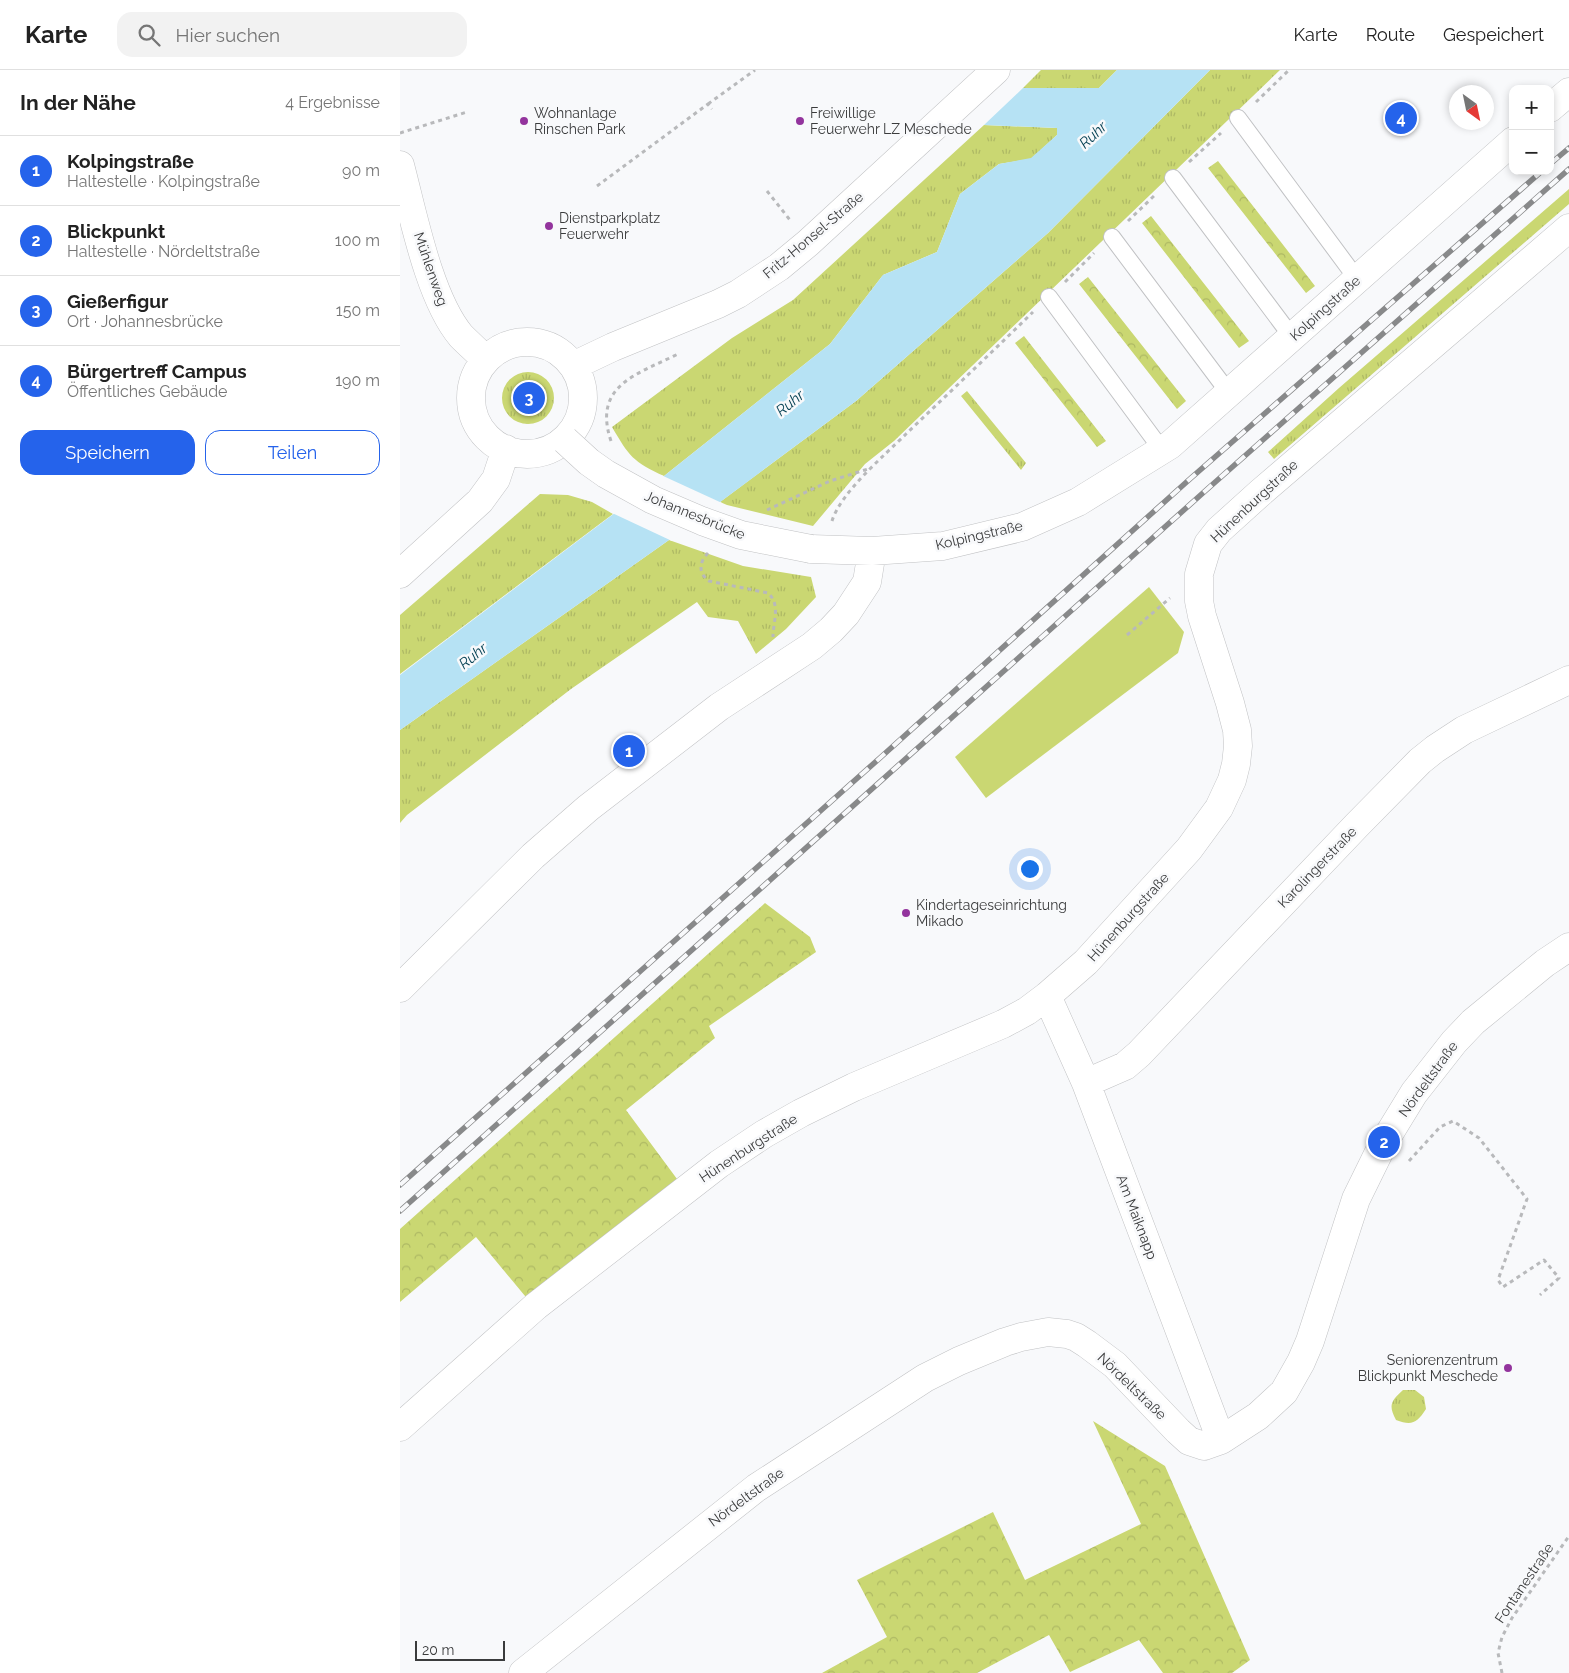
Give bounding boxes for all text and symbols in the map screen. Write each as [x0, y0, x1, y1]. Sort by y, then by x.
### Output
search box [117, 12, 467, 57]
text: Karte [25, 20, 87, 49]
icon: search [135, 21, 163, 49]
text: Hier suchen [175, 24, 280, 46]
text: Karte [1294, 24, 1338, 45]
text: Route [1366, 24, 1415, 45]
text: Gespeichert [1443, 24, 1544, 45]
north arrow [1449, 85, 1494, 130]
map controls [1509, 85, 1554, 175]
button: + [1509, 85, 1554, 130]
text: In der Nähe [20, 90, 136, 115]
text: 4 Ergebnisse [285, 93, 380, 112]
pin: 4 [1385, 99, 1417, 137]
place label: Wohnanlage Rinschen Park [534, 105, 626, 137]
place label: Freiwillige Feuerwehr LZ Meschede [810, 105, 972, 137]
marker: Wohnanlage Rinschen Park [518, 115, 530, 127]
marker: Freiwillige Feuerwehr LZ Meschede [794, 115, 806, 127]
water label: Ruhr [1075, 117, 1111, 152]
button: − [1509, 130, 1554, 175]
text: Kolpingstraße [67, 150, 194, 172]
text: 1 [32, 161, 40, 180]
text: 90 m [342, 161, 380, 180]
text: Haltestelle · Kolpingstraße [67, 172, 260, 191]
street label: Fritz-Honsel-Straße [760, 189, 866, 281]
place label: Dienstparkplatz Feuerwehr [559, 210, 660, 242]
text: Blickpunkt [67, 220, 165, 242]
marker: Dienstparkplatz Feuerwehr [543, 220, 555, 232]
street label: Mühlenweg [411, 230, 451, 308]
text: 2 [31, 231, 41, 250]
text: 100 m [335, 231, 380, 250]
text: Haltestelle · Nördeltstraße [67, 242, 260, 261]
street label: Kolpingstraße [1287, 272, 1363, 344]
text: Gießerfigur [67, 290, 168, 312]
text: 3 [32, 301, 40, 320]
text: 150 m [336, 301, 380, 320]
text: Ort · Johannesbrücke [67, 312, 223, 331]
text: Bürgertreff Campus [67, 360, 247, 382]
text: 4 [31, 371, 41, 390]
text: 190 m [335, 371, 380, 390]
pin: 3 [513, 379, 545, 417]
text: Öffentliches Gebäude [67, 382, 228, 401]
water label: Ruhr [772, 386, 809, 420]
button: Speichern [20, 430, 195, 475]
button: Teilen [205, 430, 380, 475]
street label: Hünenburgstraße [1207, 456, 1301, 546]
street label: Johannesbrücke [642, 488, 748, 542]
street label: Kolpingstraße [934, 517, 1024, 553]
water label: Ruhr [455, 639, 492, 673]
pin: 1 [613, 732, 645, 770]
street label: Karolingerstraße [1274, 823, 1360, 911]
your location [1017, 856, 1043, 882]
street label: Hünenburgstraße [1084, 870, 1172, 964]
place label: Kindertageseinrichtung Mikado [916, 897, 1067, 929]
marker: Kindertageseinrichtung Mikado [900, 907, 912, 919]
street label: Nördeltstraße [1395, 1038, 1461, 1120]
street label: Hünenburgstraße [696, 1110, 800, 1186]
pin: 2 [1368, 1123, 1400, 1161]
street label: Am Maiknapp [1114, 1172, 1161, 1262]
street label: Nördeltstraße [1094, 1349, 1170, 1423]
place label: Seniorenzentrum Blickpunkt Meschede [1358, 1352, 1498, 1384]
marker: Seniorenzentrum Blickpunkt Meschede [1502, 1362, 1514, 1374]
street label: Nördeltstraße [705, 1464, 787, 1530]
street label: Fontanestraße [1491, 1540, 1557, 1626]
scale bar [415, 1638, 505, 1661]
text: 20 m [422, 1642, 454, 1658]

